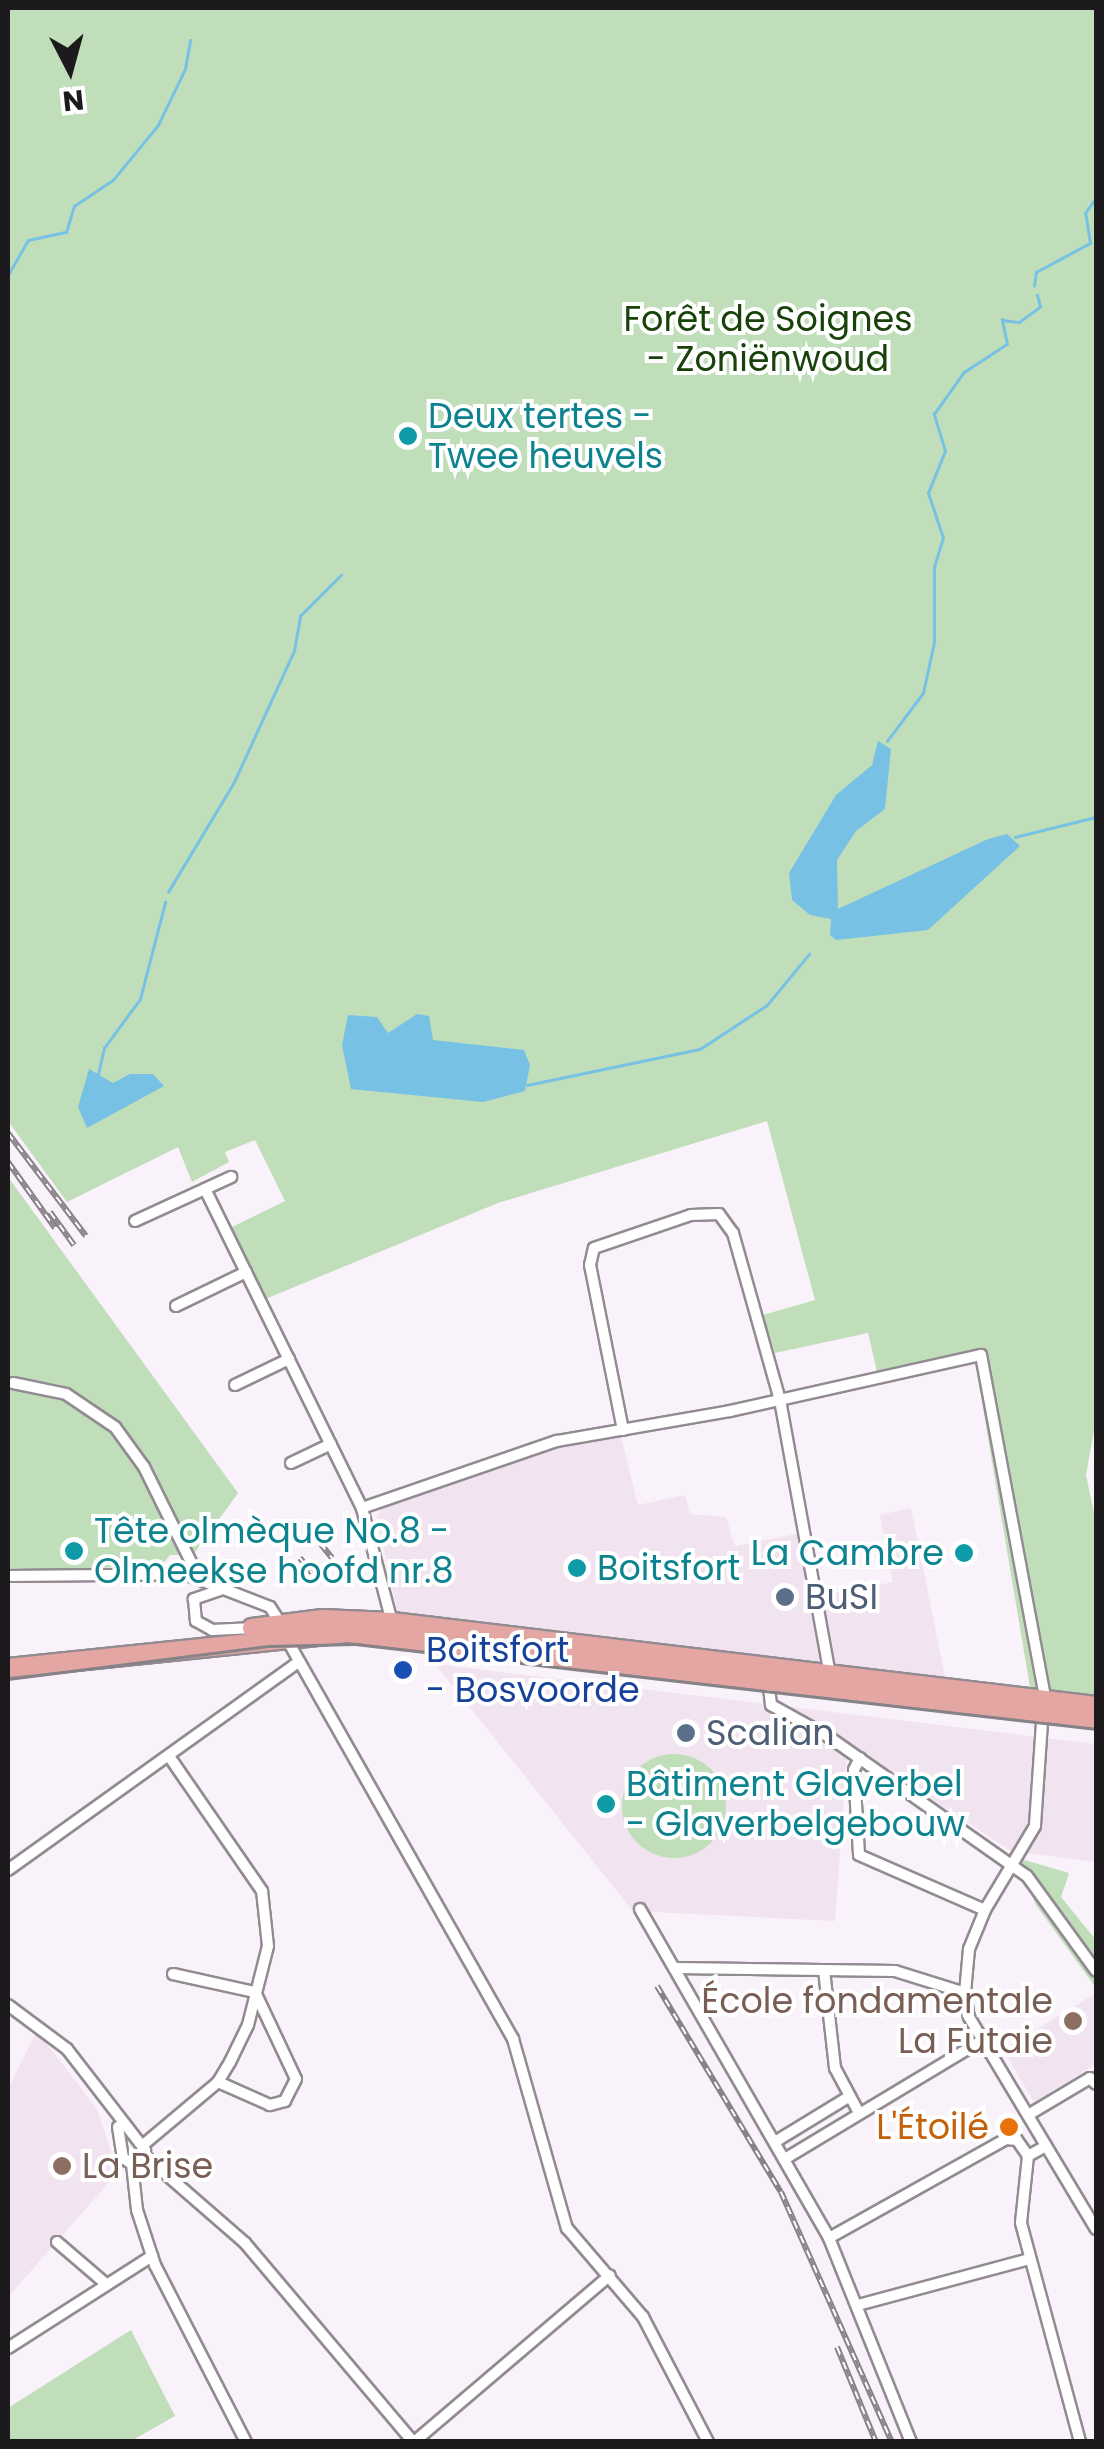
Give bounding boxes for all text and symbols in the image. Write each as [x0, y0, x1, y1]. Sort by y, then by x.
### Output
north arrow [20, 20, 120, 120]
text: N [61, 80, 86, 121]
park label: Forêt de Soignes - Zoniënwoud [623, 298, 913, 380]
place label: Deux tertes - Twee heuvels [428, 395, 663, 477]
marker: Deux tertes - Twee heuvels [397, 425, 419, 447]
place label: Tête olmèque No.8 - Olmeekse hoofd nr.8 [94, 1510, 454, 1592]
place label: La Cambre [751, 1532, 944, 1574]
marker: Tête olmèque No.8 - Olmeekse hoofd nr.8 [63, 1540, 85, 1562]
marker: La Cambre [953, 1542, 975, 1564]
place label: Boitsfort [597, 1547, 740, 1589]
marker: Boitsfort [566, 1557, 588, 1579]
place label: BuSI [805, 1576, 878, 1618]
marker: BuSI [774, 1586, 796, 1608]
place label: Boitsfort - Bosvoorde [426, 1629, 640, 1711]
marker: Boitsfort - Bosvoorde [390, 1657, 416, 1683]
place label: Scalian [706, 1712, 835, 1754]
marker: Scalian [675, 1722, 697, 1744]
place label: Bâtiment Glaverbel - Glaverbelgebouw [626, 1763, 965, 1845]
marker: Bâtiment Glaverbel - Glaverbelgebouw [595, 1793, 617, 1815]
place label: École fondamentale La Futaie [701, 1980, 1053, 2062]
marker: École fondamentale La Futaie [1062, 2010, 1084, 2032]
place label: L'Étoilé [876, 2106, 989, 2148]
marker: L'Étoilé [998, 2116, 1020, 2138]
place label: La Brise [82, 2145, 213, 2187]
marker: La Brise [51, 2155, 73, 2177]

